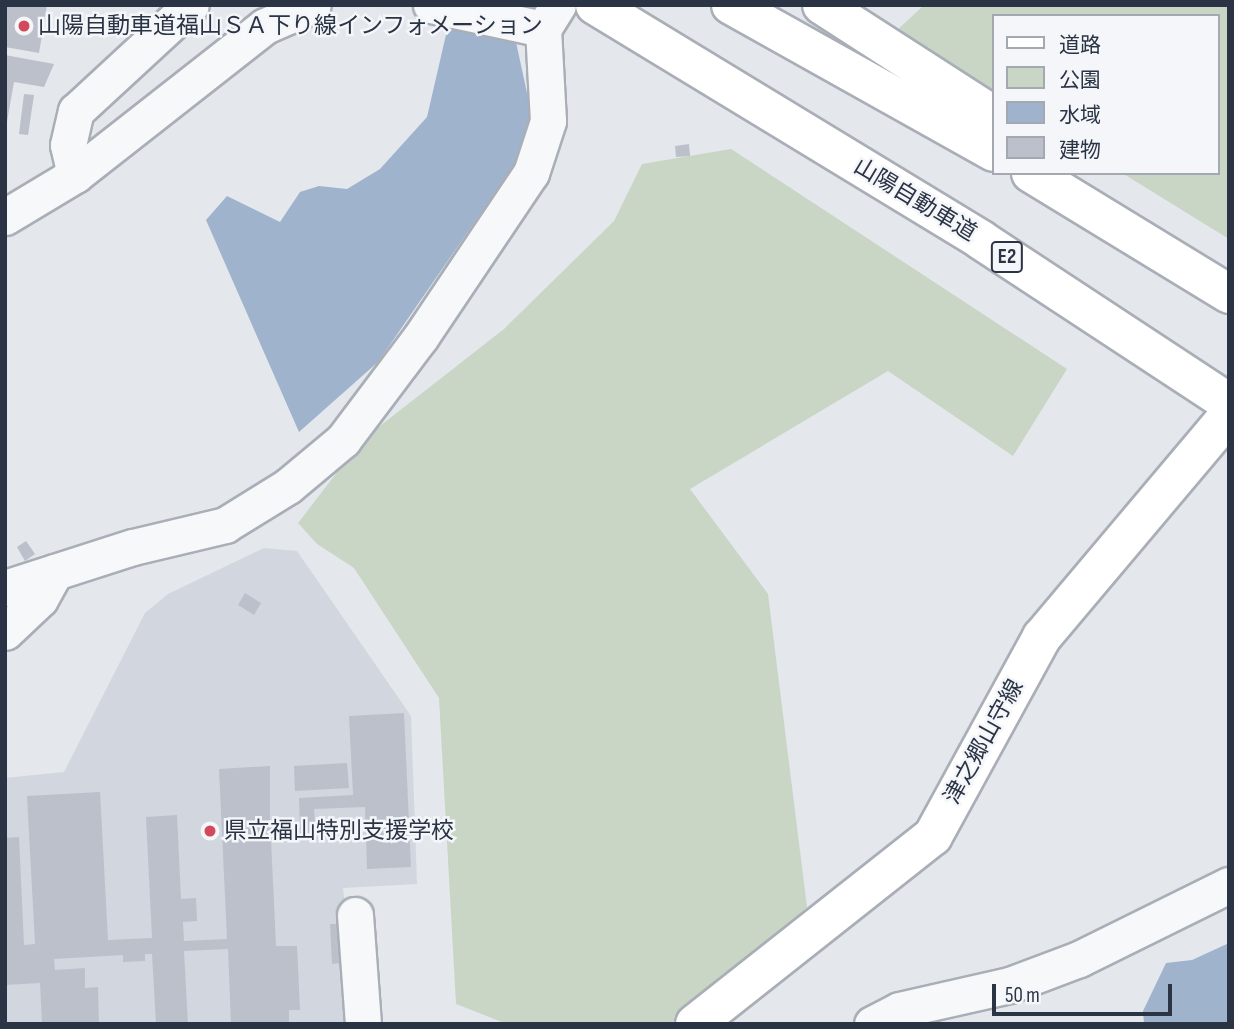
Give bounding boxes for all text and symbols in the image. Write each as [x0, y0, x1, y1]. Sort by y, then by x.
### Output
place label: 山陽自動車道福山ＳＡ下り線インフォメーション [38, 12, 544, 40]
legend [992, 14, 1220, 175]
marker: 山陽自動車道福山ＳＡ下り線インフォメーション [16, 18, 32, 34]
text: 道路 [1059, 33, 1101, 58]
text: 公園 [1059, 68, 1101, 93]
text: 水域 [1059, 103, 1101, 128]
text: 建物 [1059, 138, 1101, 163]
street label: 山陽自動車道 [849, 153, 981, 247]
road number: E2 [990, 240, 1024, 274]
street label: 津之郷山守線 [938, 675, 1030, 809]
place label: 県立福山特別支援学校 [224, 817, 454, 845]
marker: 県立福山特別支援学校 [202, 823, 218, 839]
scale bar [996, 970, 1176, 1014]
text: 50 m [1005, 983, 1040, 1008]

